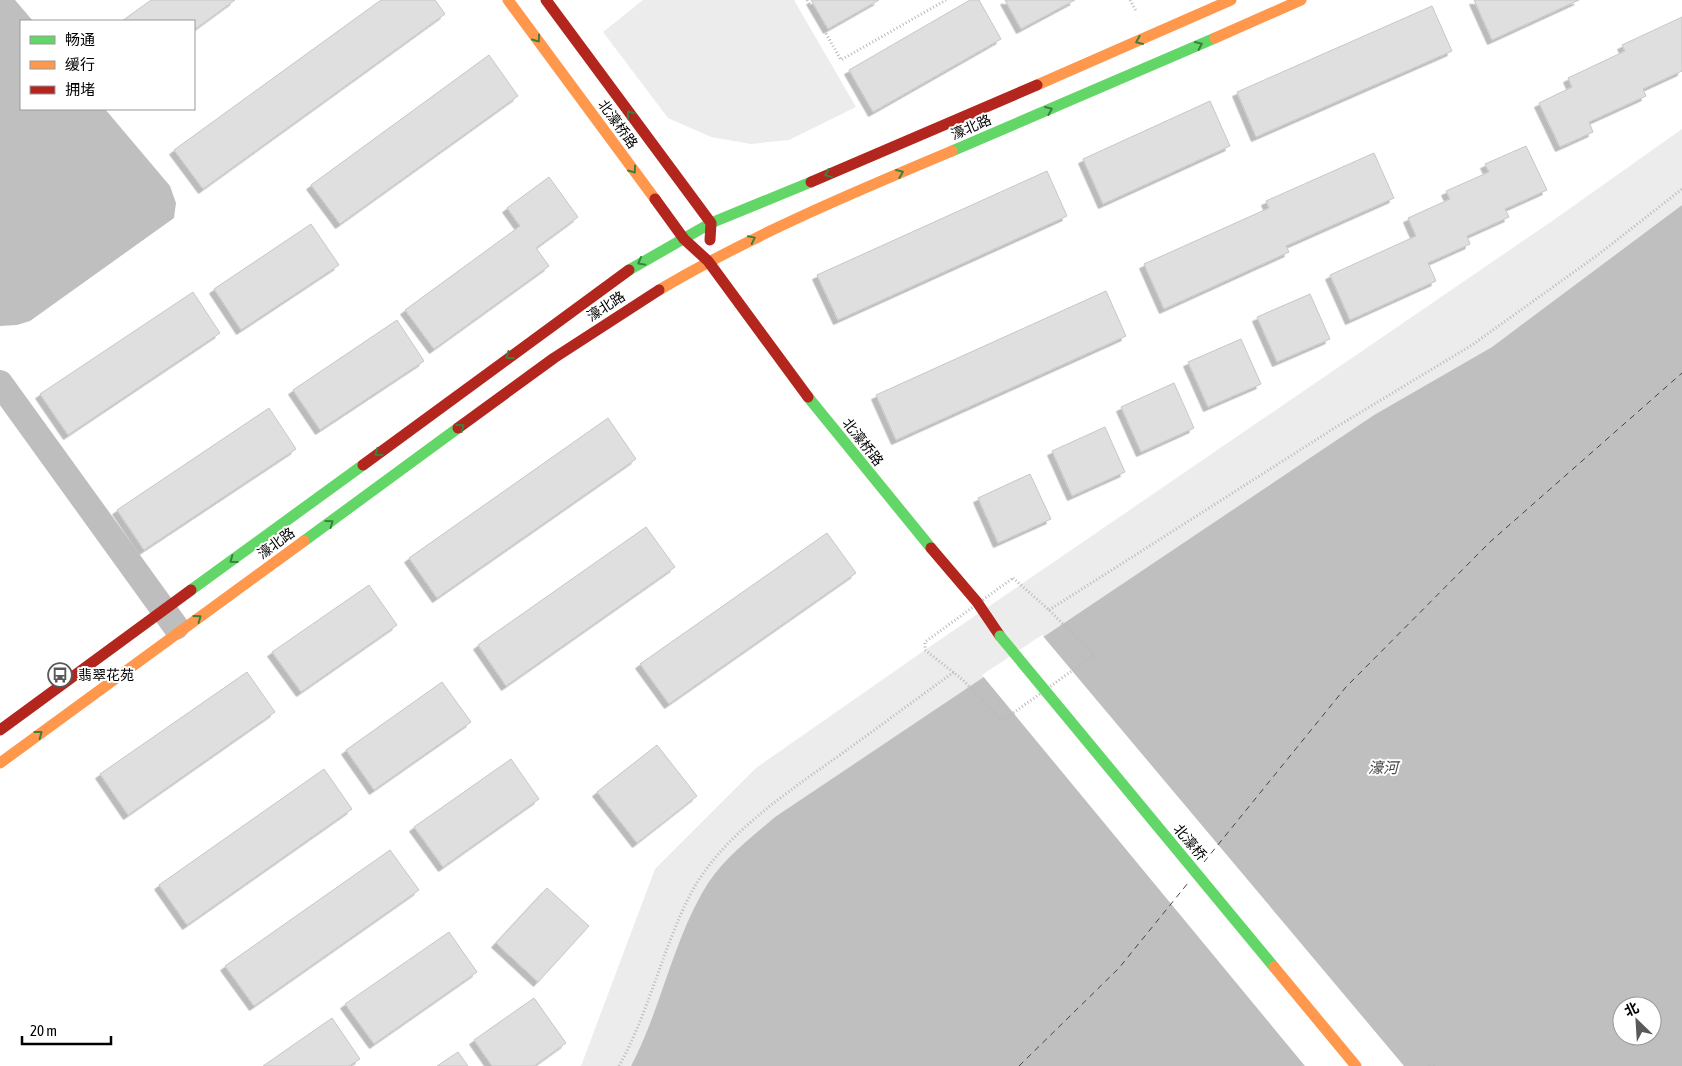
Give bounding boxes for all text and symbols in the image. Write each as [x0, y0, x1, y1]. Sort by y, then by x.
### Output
legend [20, 20, 195, 110]
text: 畅通 [65, 31, 95, 48]
one-way arrow [531, 33, 539, 42]
one-way arrow [1135, 34, 1144, 45]
one-way arrow [1194, 41, 1203, 52]
text: 缓行 [65, 56, 95, 73]
text: 拥堵 [65, 81, 95, 98]
street label: 北濠桥路 [595, 97, 641, 151]
one-way arrow [1044, 105, 1053, 116]
one-way arrow [628, 111, 636, 120]
street label: 濠北路 [949, 111, 993, 143]
one-way arrow [627, 164, 636, 174]
one-way arrow [824, 167, 833, 178]
one-way arrow [895, 169, 904, 179]
one-way arrow [746, 236, 755, 246]
one-way arrow [638, 256, 647, 266]
street label: 濠北路 [584, 288, 628, 324]
one-way arrow [505, 350, 515, 359]
street label: 北濠桥路 [839, 415, 887, 469]
one-way arrow [455, 424, 464, 432]
one-way arrow [375, 447, 384, 455]
one-way arrow [324, 520, 333, 528]
street label: 濠北路 [254, 524, 298, 562]
one-way arrow [230, 554, 239, 562]
one-way arrow [193, 615, 202, 624]
bus stop icon: 翡翠花苑 [47, 662, 73, 688]
place label: 翡翠花苑 [78, 667, 134, 683]
one-way arrow [33, 731, 43, 740]
water label: 濠河 [1368, 759, 1401, 776]
street label: 北濠桥 [1170, 821, 1210, 863]
north arrow [1612, 996, 1662, 1046]
text: 北 [1622, 999, 1641, 1019]
scale bar [22, 1014, 111, 1046]
text: 20 m [30, 1022, 57, 1039]

